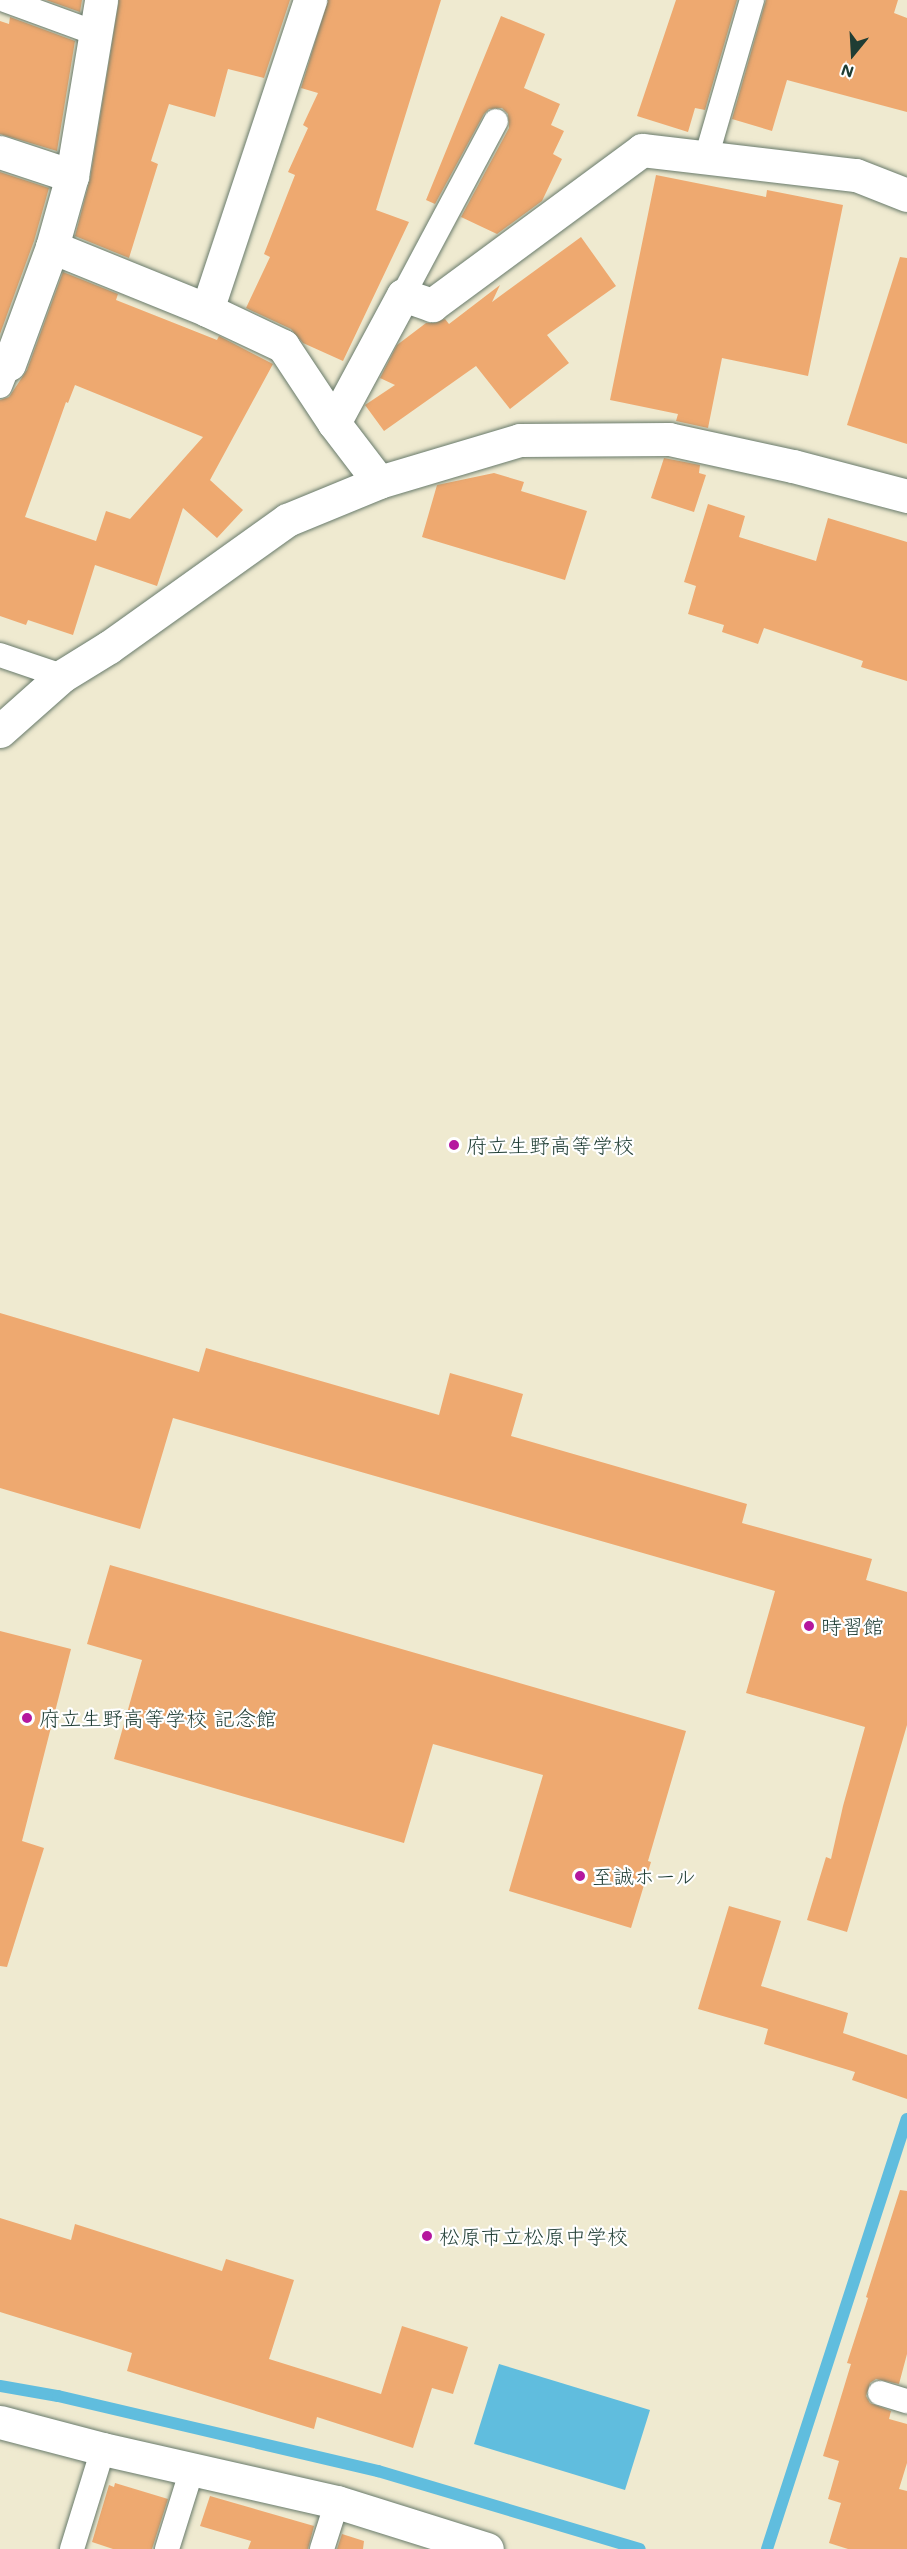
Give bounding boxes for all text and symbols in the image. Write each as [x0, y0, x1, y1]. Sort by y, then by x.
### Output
north arrow [823, 24, 883, 84]
text: N [838, 60, 856, 83]
place label: 府立生野高等学校 [466, 1132, 634, 1158]
marker: 府立生野高等学校 [447, 1138, 461, 1152]
place label: 時習館 [821, 1613, 884, 1639]
marker: 時習館 [802, 1619, 816, 1633]
place label: 府立生野高等学校 記念館 [39, 1705, 277, 1731]
marker: 府立生野高等学校 記念館 [20, 1711, 34, 1725]
place label: 至誠ホール [592, 1863, 697, 1889]
marker: 至誠ホール [573, 1869, 587, 1883]
place label: 松原市立松原中学校 [439, 2223, 628, 2249]
marker: 松原市立松原中学校 [420, 2229, 434, 2243]

